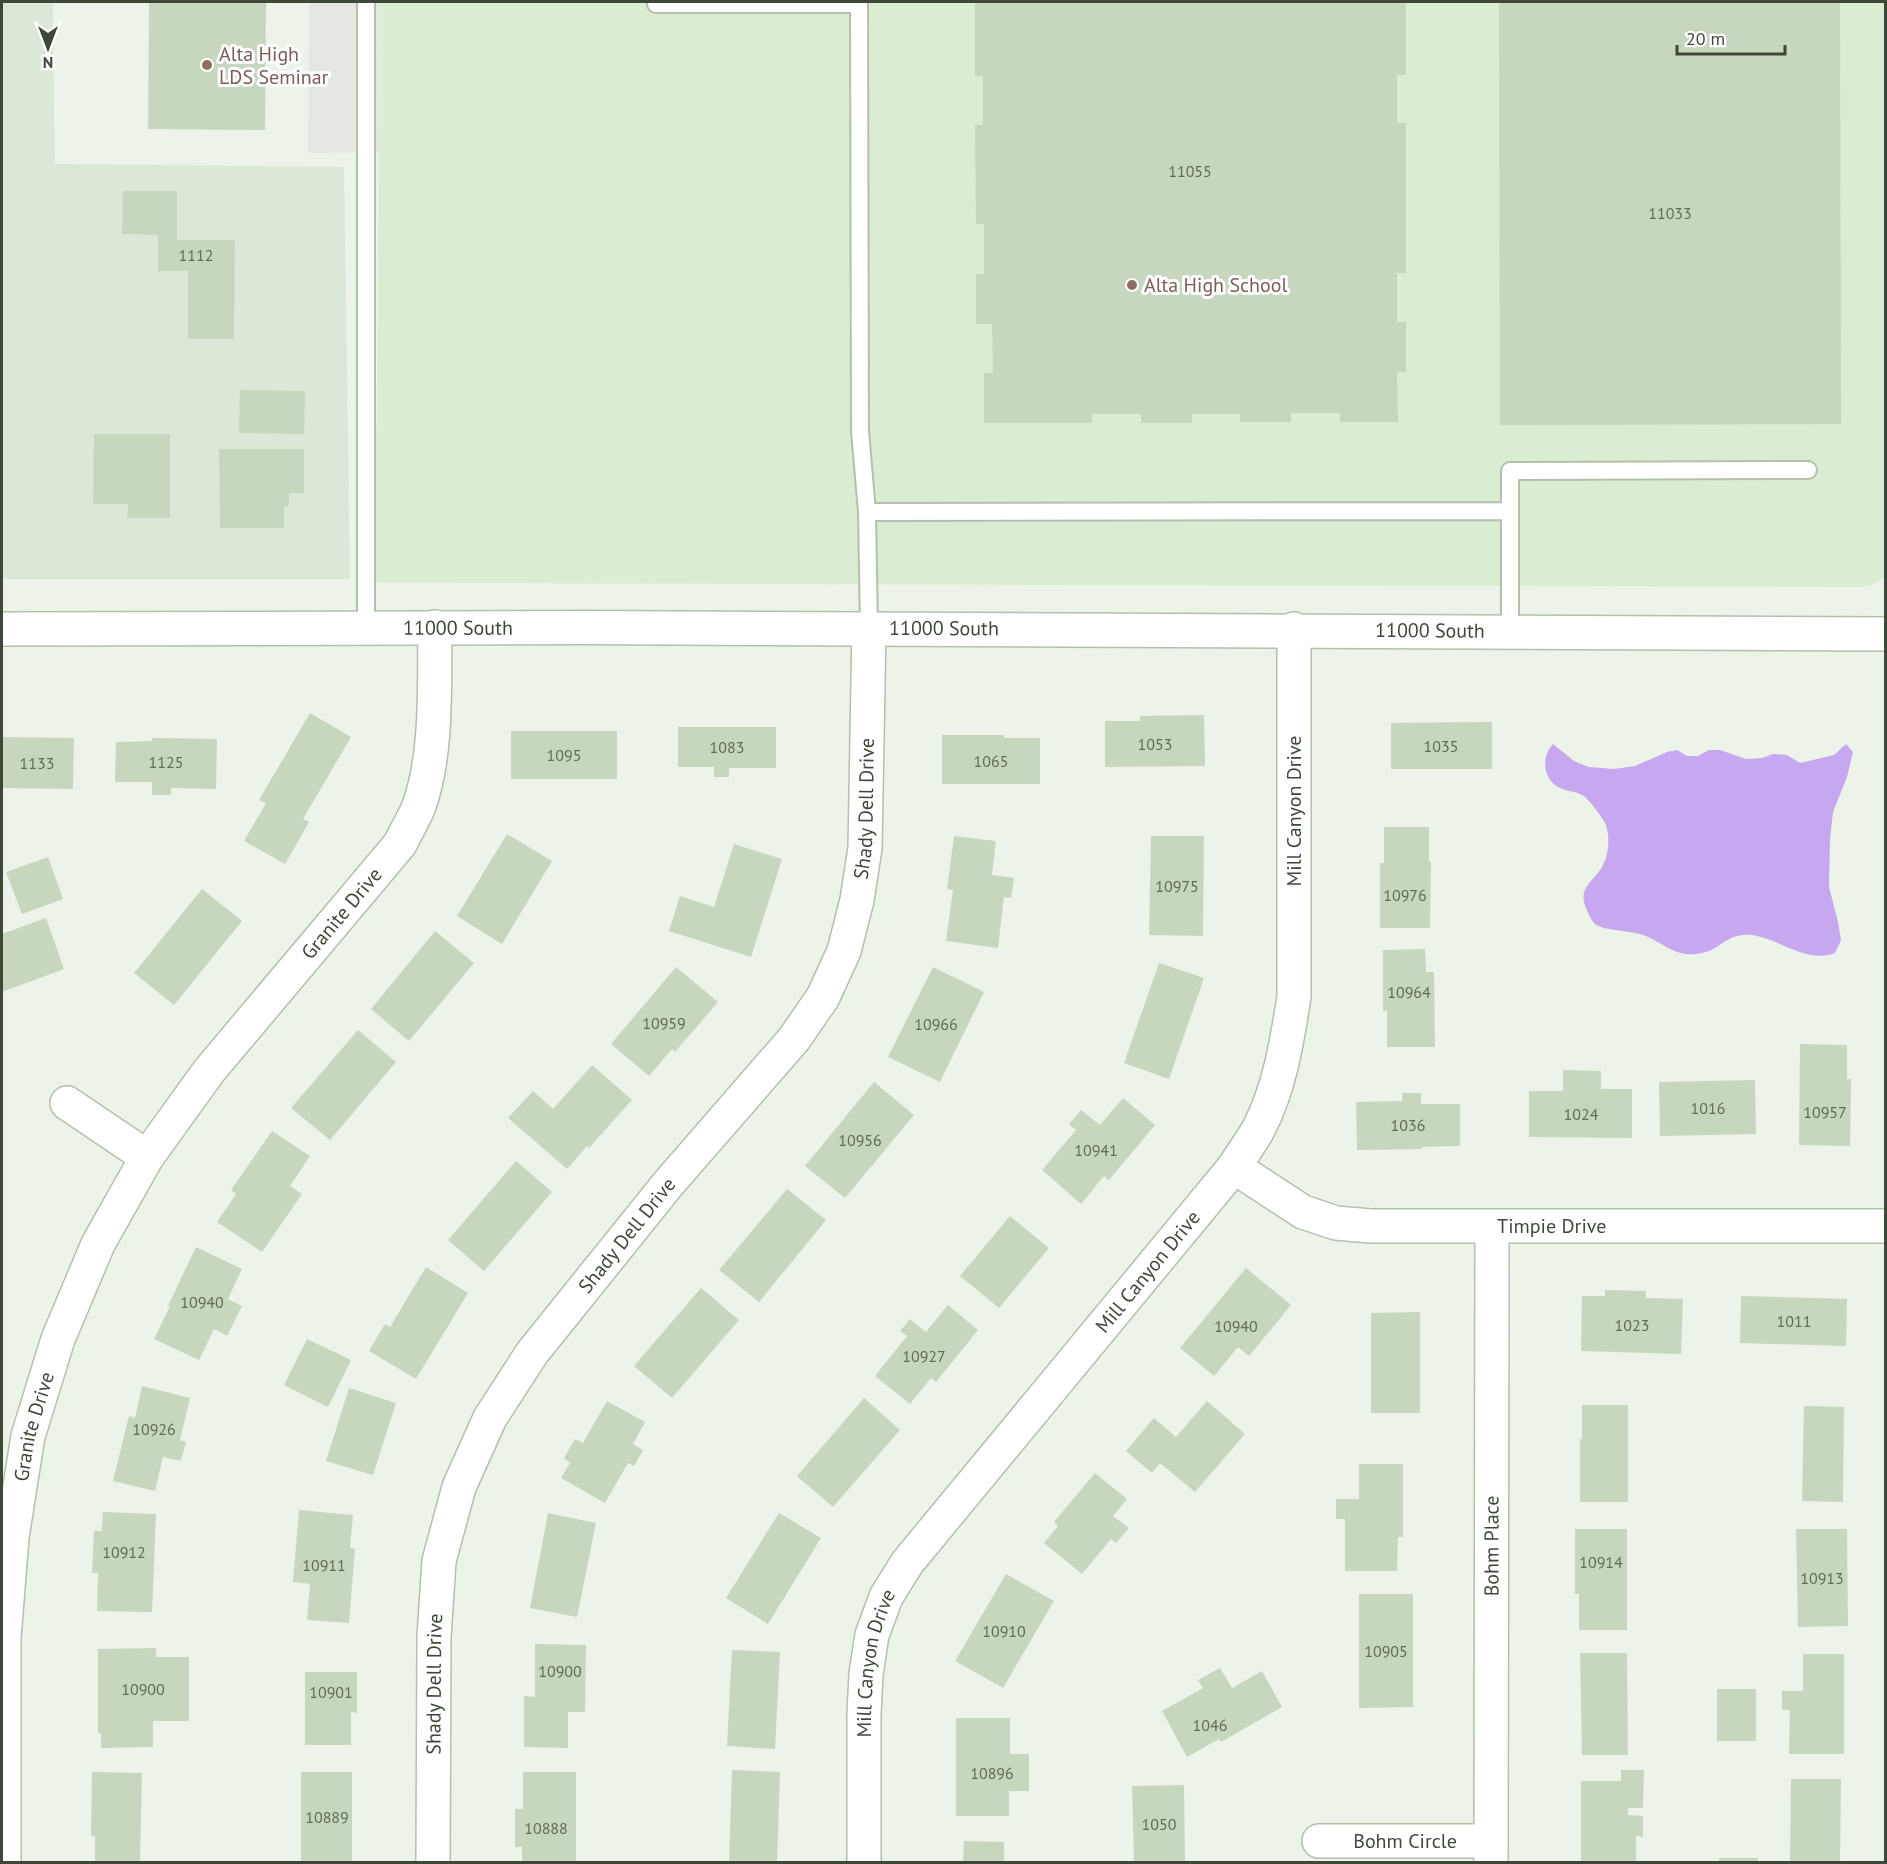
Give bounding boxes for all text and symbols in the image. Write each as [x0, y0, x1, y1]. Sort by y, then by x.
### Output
north arrow [18, 18, 78, 78]
scale bar [1677, 18, 1785, 56]
text: 20 m [1686, 27, 1725, 50]
place label: Alta High LDS Seminar [219, 41, 329, 90]
text: N [43, 53, 53, 73]
marker: Alta High LDS Seminar [200, 58, 214, 72]
house number: 11055 [1168, 161, 1212, 181]
house number: 11033 [1648, 203, 1692, 223]
house number: 1112 [179, 245, 213, 265]
place label: Alta High School [1144, 272, 1287, 298]
marker: Alta High School [1125, 278, 1139, 292]
street label: 11000 South [403, 615, 513, 641]
street label: 11000 South [889, 615, 999, 641]
street label: 11000 South [1375, 617, 1485, 644]
house number: 1053 [1138, 734, 1172, 754]
street label: Mill Canyon Drive [1281, 735, 1307, 887]
house number: 1035 [1424, 736, 1458, 756]
house number: 1083 [710, 737, 744, 757]
street label: Shady Dell Drive [847, 738, 880, 881]
house number: 1095 [547, 745, 581, 765]
house number: 1065 [974, 751, 1008, 771]
house number: 1125 [149, 752, 183, 772]
house number: 1133 [20, 753, 54, 773]
street label: Granite Drive [296, 862, 388, 965]
house number: 10975 [1155, 876, 1199, 896]
house number: 10976 [1383, 885, 1427, 905]
house number: 10964 [1387, 982, 1431, 1002]
house number: 10959 [642, 1013, 686, 1033]
house number: 10966 [914, 1014, 958, 1034]
house number: 1016 [1691, 1098, 1725, 1118]
house number: 10957 [1803, 1102, 1847, 1122]
house number: 1024 [1564, 1104, 1599, 1124]
house number: 1036 [1391, 1115, 1425, 1135]
house number: 10956 [838, 1130, 882, 1150]
house number: 10941 [1074, 1140, 1118, 1160]
street label: Shady Dell Drive [572, 1172, 681, 1298]
street label: Mill Canyon Drive [1090, 1205, 1206, 1338]
street label: Timpie Drive [1497, 1213, 1606, 1239]
house number: 10940 [180, 1292, 224, 1312]
house number: 1011 [1777, 1311, 1811, 1331]
house number: 1023 [1615, 1315, 1649, 1335]
house number: 10940 [1214, 1316, 1258, 1336]
house number: 10927 [902, 1346, 946, 1366]
street label: Granite Drive [8, 1369, 60, 1483]
house number: 10926 [132, 1419, 176, 1439]
street label: Bohm Place [1478, 1496, 1505, 1596]
house number: 10912 [102, 1542, 146, 1562]
house number: 10914 [1579, 1552, 1623, 1572]
house number: 10911 [302, 1555, 346, 1575]
house number: 10913 [1800, 1568, 1844, 1588]
street label: Mill Canyon Drive [851, 1584, 901, 1738]
street label: Shady Dell Drive [420, 1613, 449, 1755]
house number: 10910 [982, 1621, 1026, 1641]
house number: 10905 [1364, 1641, 1408, 1661]
house number: 10900 [538, 1661, 582, 1681]
house number: 10900 [121, 1679, 165, 1699]
house number: 10901 [309, 1682, 353, 1702]
house number: 1046 [1193, 1715, 1227, 1735]
house number: 10896 [970, 1763, 1014, 1783]
house number: 10889 [305, 1807, 349, 1827]
house number: 1050 [1142, 1814, 1177, 1834]
house number: 10888 [524, 1818, 568, 1838]
street label: Bohm Circle [1353, 1828, 1457, 1854]

